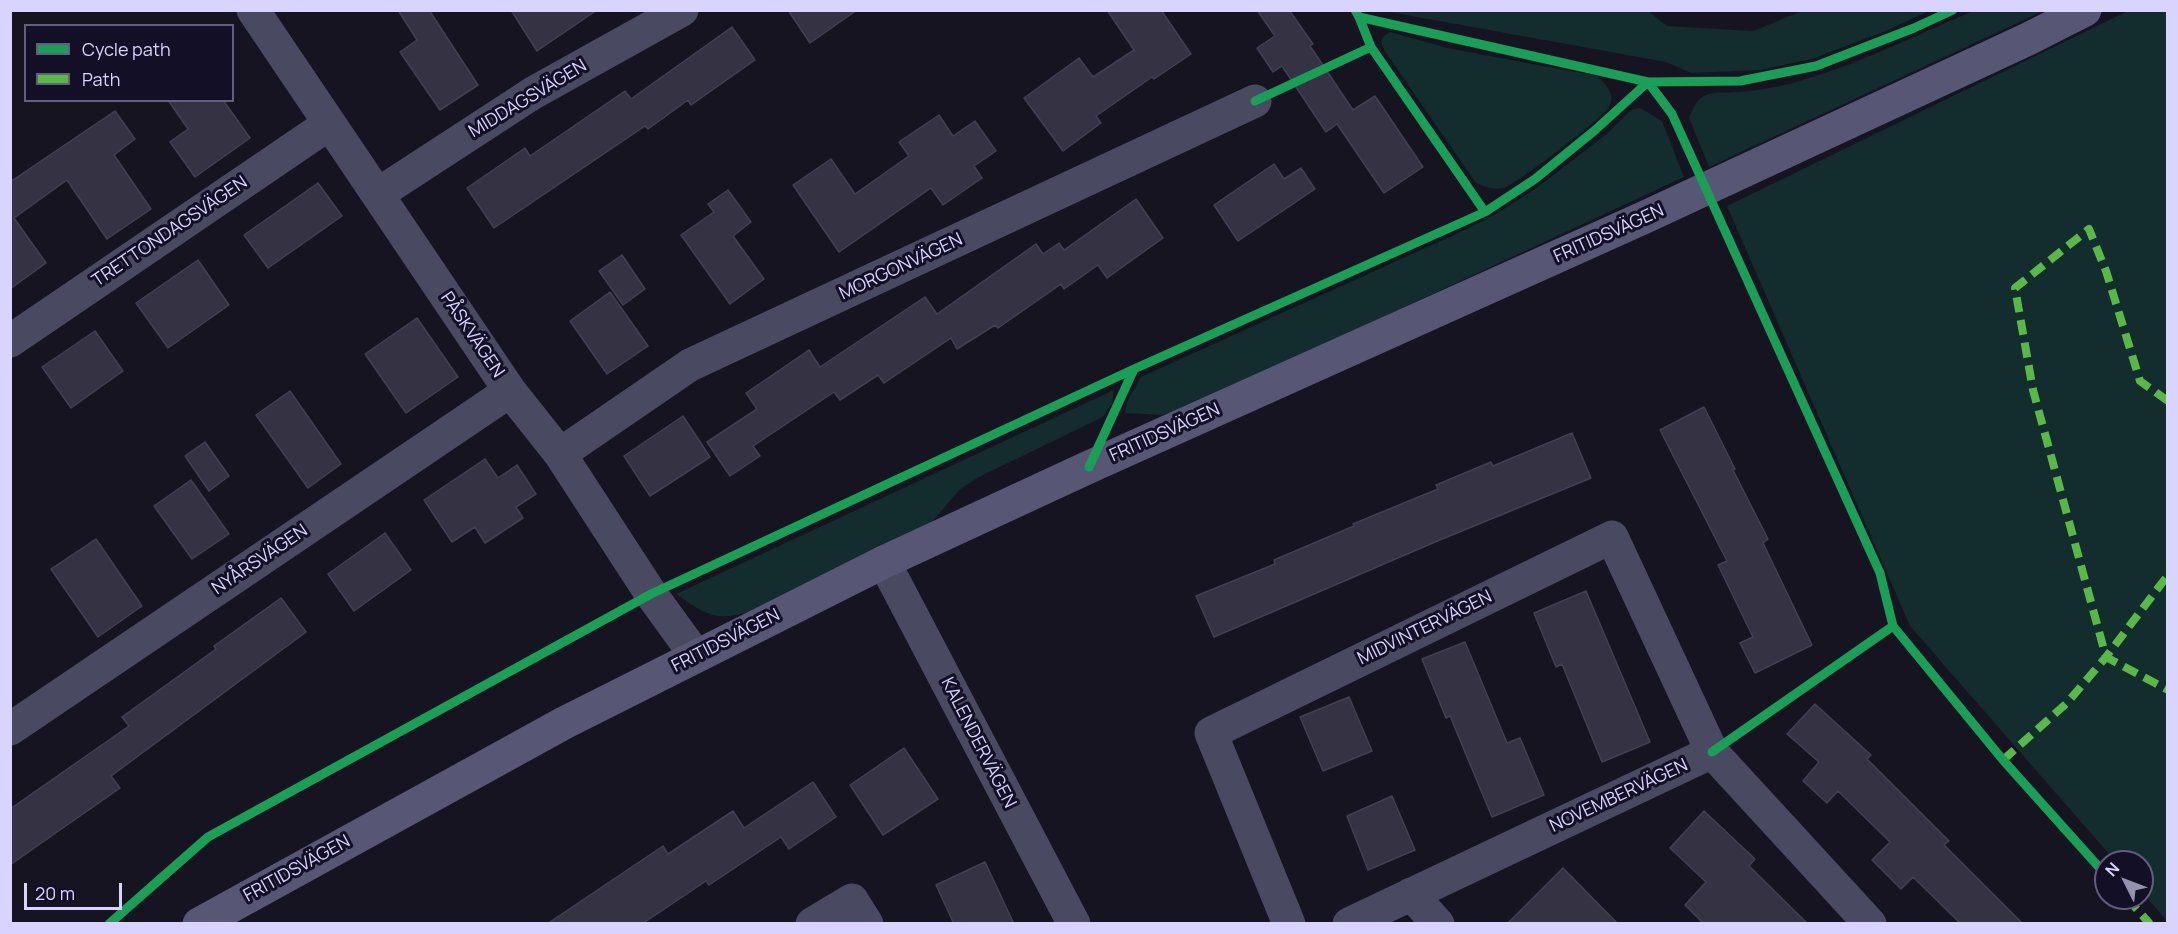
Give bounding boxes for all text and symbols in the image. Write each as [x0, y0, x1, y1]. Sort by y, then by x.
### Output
legend [24, 24, 234, 102]
text: Cycle path [82, 37, 171, 61]
street label: MIDDAGSVÄGEN [465, 55, 591, 143]
text: Path [82, 67, 120, 91]
street label: TRETTONDAGSVÄGEN [88, 172, 252, 292]
street label: FRITIDSVÄGEN [1551, 200, 1667, 268]
street label: MORGONVÄGEN [836, 229, 966, 305]
street label: PÅSKVÄGEN [435, 288, 509, 382]
street label: FRITIDSVÄGEN [1107, 399, 1223, 467]
street label: NYÅRSVÄGEN [208, 520, 312, 600]
street label: MIDVINTERVÄGEN [1354, 586, 1496, 670]
street label: FRITIDSVÄGEN [668, 605, 784, 677]
street label: KALENDERVÄGEN [936, 674, 1020, 812]
street label: NOVEMBERVÄGEN [1547, 755, 1691, 837]
street label: FRITIDSVÄGEN [240, 831, 354, 907]
north arrow [2094, 850, 2154, 910]
text: N [2100, 858, 2124, 881]
scale bar [27, 871, 124, 909]
text: 20 m [35, 881, 75, 905]

